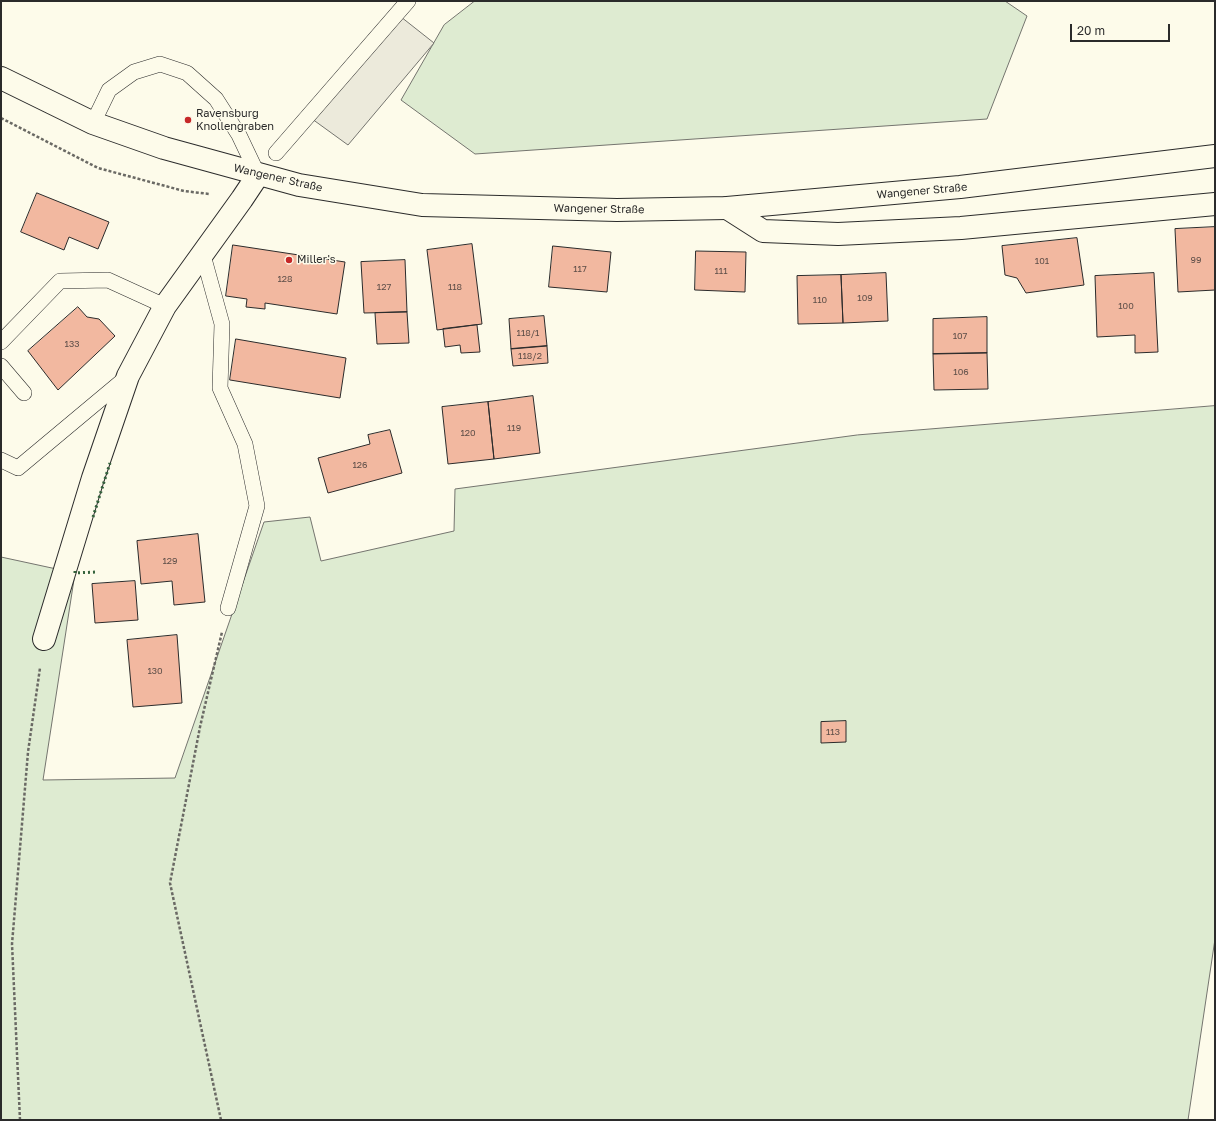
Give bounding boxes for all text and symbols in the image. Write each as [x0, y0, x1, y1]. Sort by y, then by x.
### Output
scale bar [1072, 16, 1172, 42]
text: 20 m [1077, 23, 1105, 38]
place label: Ravensburg Knollengraben [196, 107, 274, 133]
marker: Ravensburg Knollengraben [183, 115, 193, 125]
street label: Wangener Straße [232, 161, 324, 195]
street label: Wangener Straße [876, 180, 968, 202]
street label: Wangener Straße [553, 202, 645, 216]
place label: Miller's [297, 253, 336, 267]
marker: Miller's [284, 255, 294, 265]
house number: 99 [1191, 255, 1201, 265]
house number: 101 [1035, 256, 1049, 266]
house number: 117 [573, 264, 587, 274]
house number: 111 [714, 266, 728, 276]
house number: 128 [277, 274, 293, 284]
house number: 127 [377, 282, 391, 292]
house number: 118 [448, 282, 462, 292]
house number: 109 [857, 293, 873, 303]
house number: 110 [813, 295, 827, 305]
house number: 100 [1118, 301, 1134, 311]
house number: 118/1 [517, 328, 539, 338]
house number: 107 [953, 331, 967, 341]
house number: 133 [65, 339, 79, 349]
house number: 118/2 [518, 351, 542, 361]
house number: 106 [953, 367, 969, 377]
house number: 119 [507, 423, 521, 433]
house number: 120 [460, 428, 476, 438]
house number: 126 [352, 460, 368, 470]
house number: 129 [162, 556, 178, 566]
house number: 130 [147, 666, 163, 676]
house number: 113 [826, 727, 840, 737]

